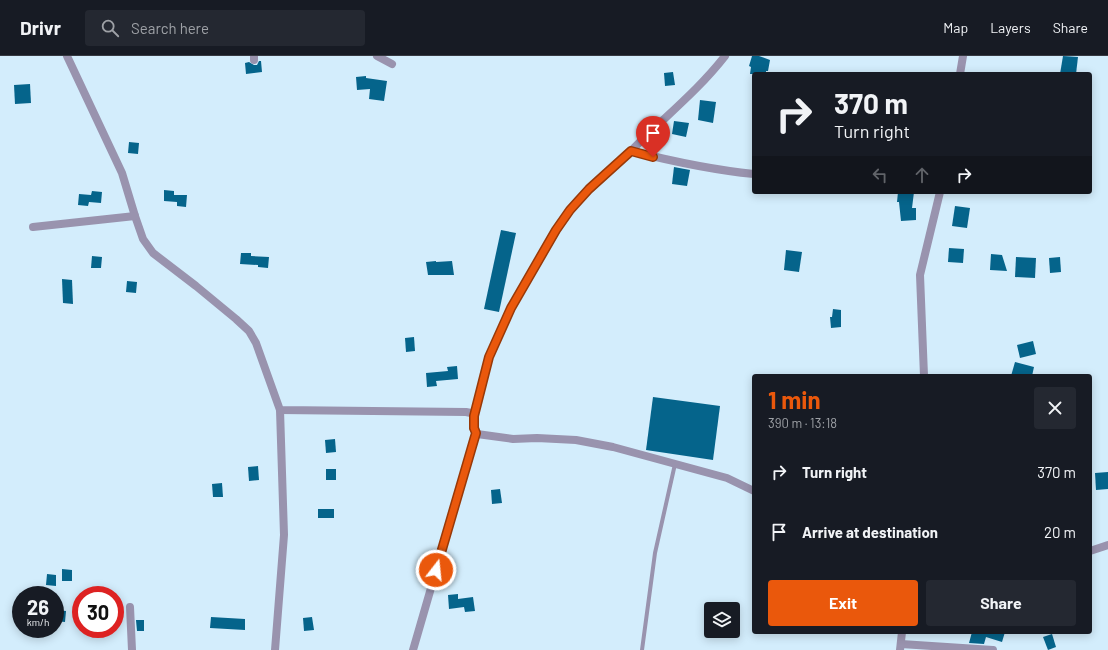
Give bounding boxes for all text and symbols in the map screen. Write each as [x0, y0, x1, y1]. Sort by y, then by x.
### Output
search box [85, 10, 365, 46]
text: Drivr [20, 16, 61, 39]
icon: search [99, 17, 121, 39]
text: Search here [131, 19, 209, 37]
text: Map [943, 19, 968, 36]
text: Layers [990, 19, 1031, 36]
text: Share [1053, 19, 1088, 36]
text: 370 m [834, 86, 908, 120]
icon: right [768, 88, 820, 140]
pin [636, 116, 670, 157]
text: Turn right [834, 120, 910, 142]
icon: arrive [642, 122, 664, 144]
icon: left [869, 164, 891, 186]
icon: ahead [911, 164, 933, 186]
icon: right [953, 164, 975, 186]
text: 1 min [768, 385, 821, 414]
button: close [1034, 387, 1076, 429]
text: 390 m · 13:18 [768, 415, 837, 431]
icon: right [768, 461, 790, 483]
text: Turn right [802, 463, 867, 481]
text: 370 m [1037, 463, 1076, 481]
icon: arrive [768, 521, 790, 543]
text: Arrive at destination [802, 523, 938, 541]
text: 20 m [1044, 523, 1076, 541]
position arrow [415, 549, 457, 591]
button: Exit [768, 580, 918, 626]
button: Share [926, 580, 1076, 626]
speed limit sign: 30 [72, 586, 124, 638]
text: 26 [27, 595, 49, 619]
map controls [704, 602, 740, 638]
button: layers [704, 602, 740, 638]
text: km/h [27, 616, 49, 628]

